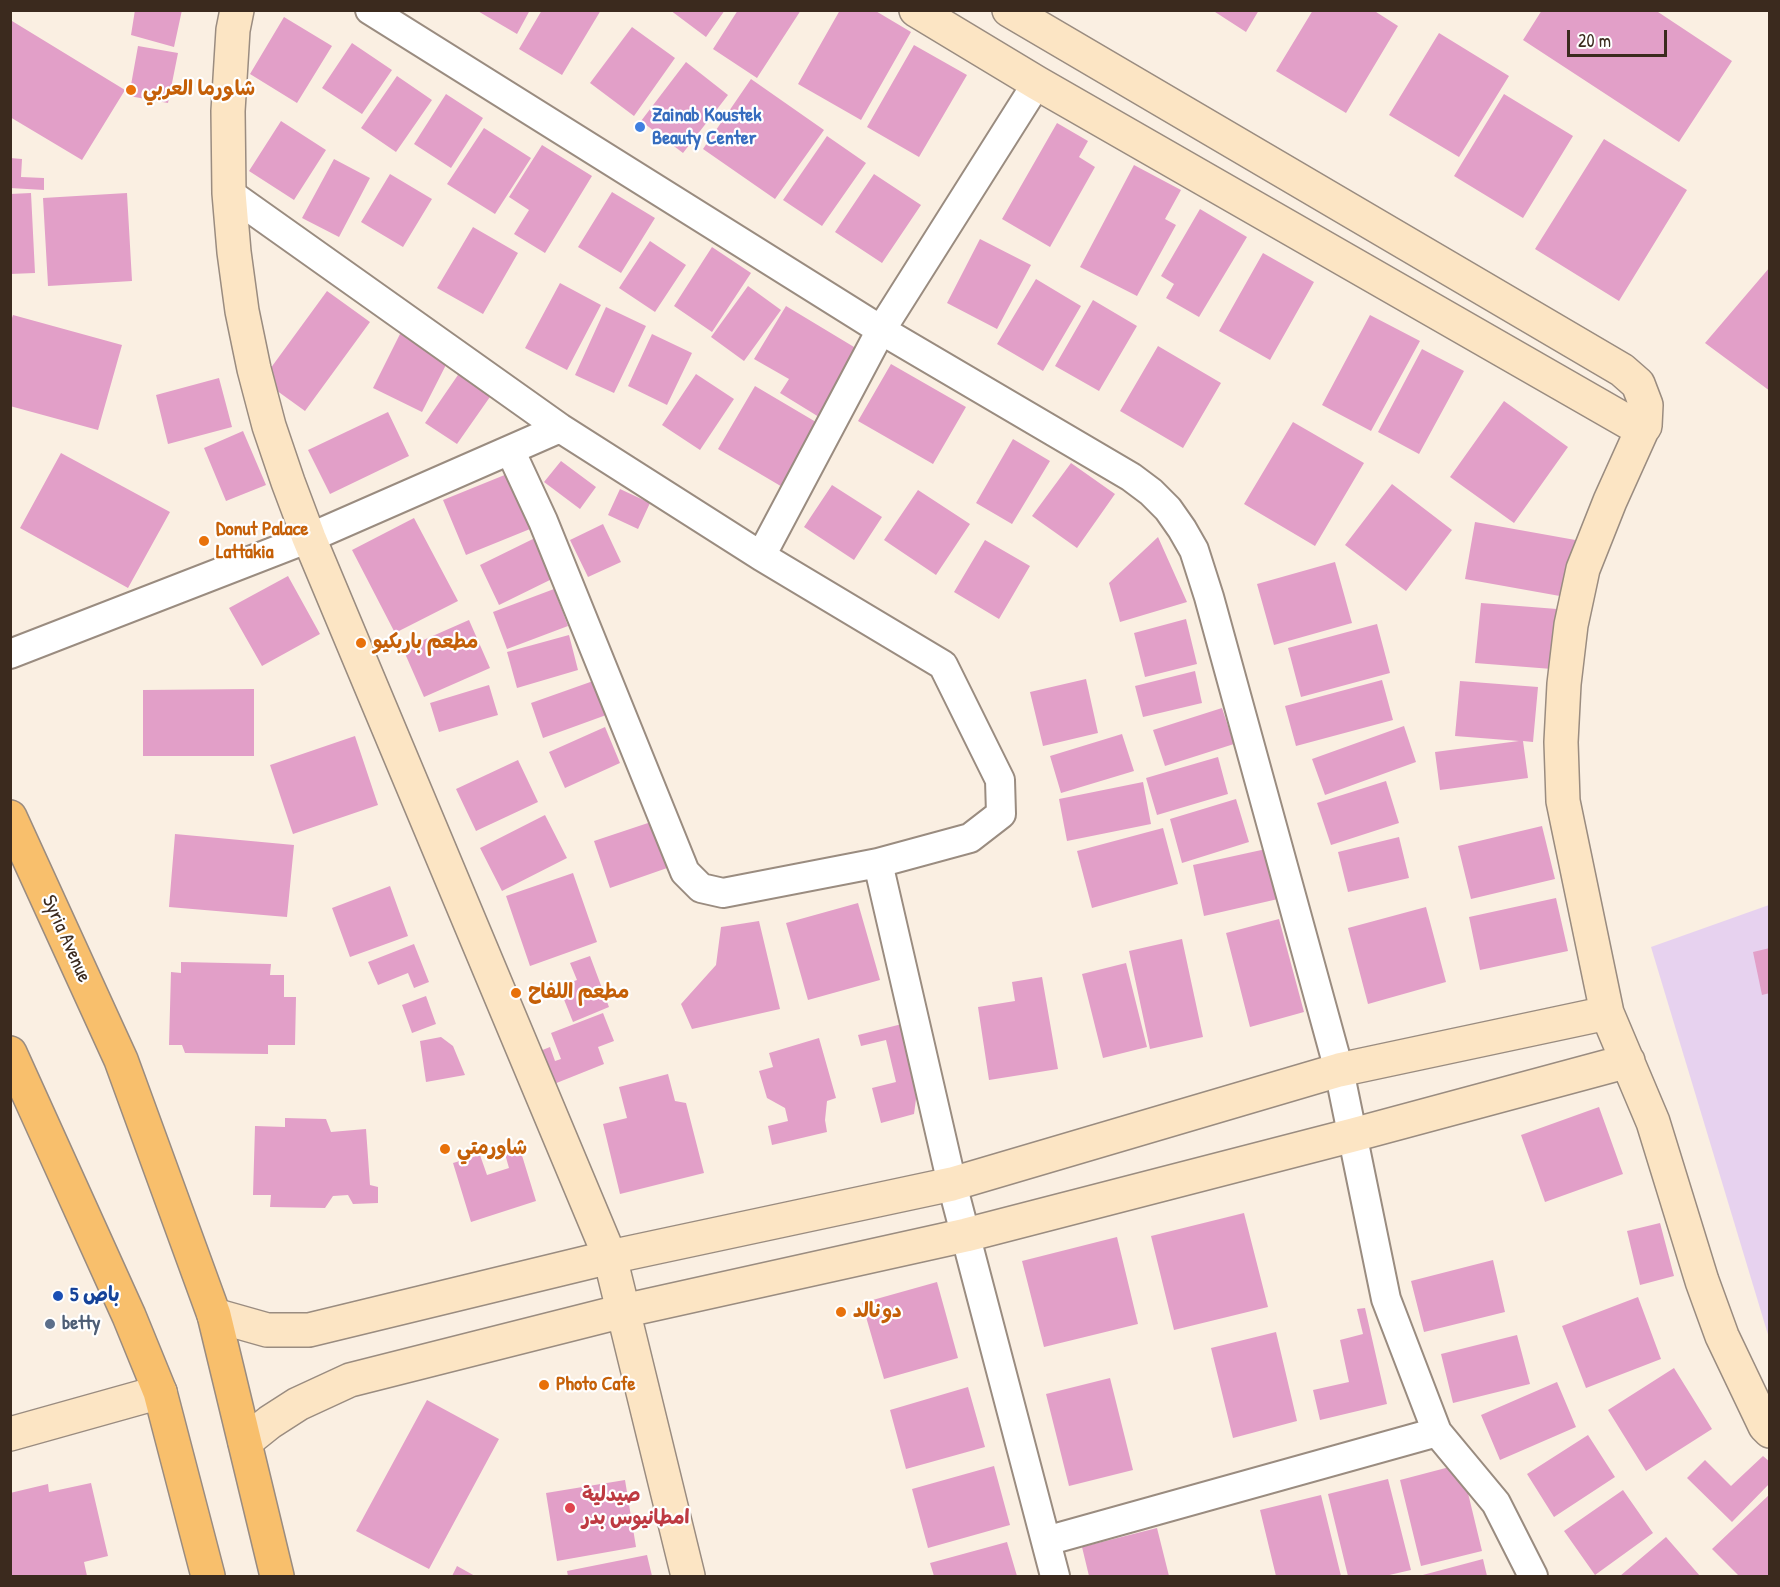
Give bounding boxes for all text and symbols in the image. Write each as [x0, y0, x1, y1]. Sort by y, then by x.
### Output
scale bar [1570, 18, 1670, 56]
text: 20 m [1578, 28, 1611, 53]
place label: شاورما العربي [143, 78, 255, 102]
marker: شاورما العربي [124, 83, 138, 97]
place label: Zainab Koustek Beauty Center [652, 104, 762, 151]
marker: Zainab Koustek Beauty Center [633, 120, 647, 134]
place label: Donut Palace Lattakia [216, 518, 308, 565]
marker: Donut Palace Lattakia [197, 534, 211, 548]
place label: مطعم باربكيو [373, 631, 478, 655]
marker: مطعم باربكيو [354, 636, 368, 650]
street label: Syria Avenue [36, 892, 96, 986]
place label: مطعم اللفاح [528, 981, 629, 1005]
marker: مطعم اللفاح [509, 986, 523, 1000]
place label: شاورمتي [457, 1137, 527, 1161]
marker: شاورمتي [438, 1142, 452, 1156]
place label: باص 5 [70, 1284, 119, 1308]
marker: باص 5 [51, 1289, 65, 1303]
place label: دونالد [853, 1300, 902, 1324]
marker: دونالد [834, 1305, 848, 1319]
place label: betty [62, 1312, 100, 1336]
marker: betty [43, 1317, 57, 1331]
place label: Photo Cafe [556, 1373, 636, 1397]
marker: Photo Cafe [537, 1378, 551, 1392]
place label: صيدلية امطانيوس بدر [582, 1484, 690, 1531]
marker: صيدلية امطانيوس بدر [563, 1501, 577, 1515]

